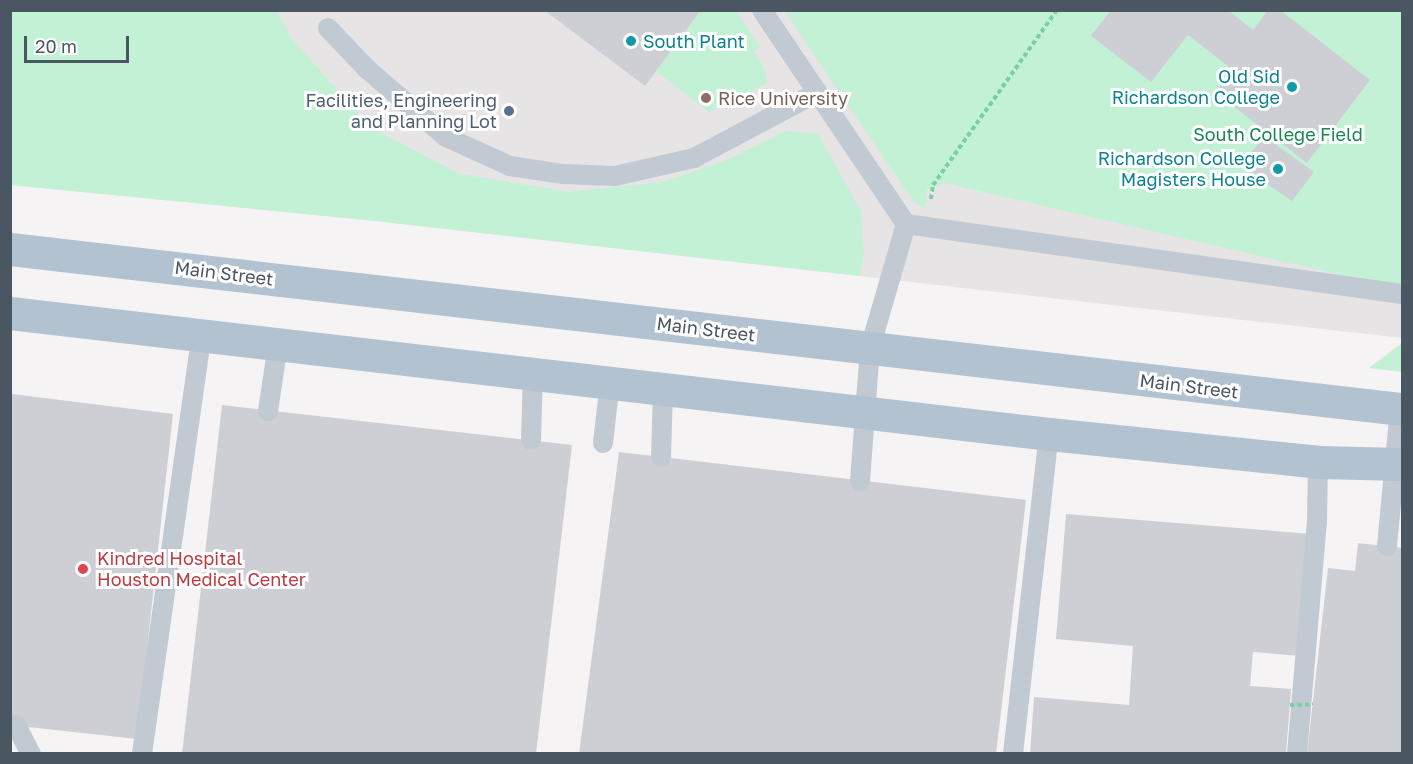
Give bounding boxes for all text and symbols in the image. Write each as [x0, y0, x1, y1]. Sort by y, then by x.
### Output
scale bar [27, 24, 132, 62]
place label: South Plant [643, 30, 745, 52]
marker: South Plant [624, 34, 638, 48]
text: 20 m [35, 35, 77, 57]
place label: Old Sid Richardson College [1112, 66, 1280, 109]
marker: Old Sid Richardson College [1285, 80, 1299, 94]
place label: Rice University [718, 87, 848, 109]
place label: Facilities, Engineering and Planning Lot [305, 90, 497, 132]
marker: Rice University [699, 91, 713, 105]
marker: Facilities, Engineering and Planning Lot [502, 104, 516, 118]
park label: South College Field [1193, 123, 1363, 145]
place label: Richardson College Magisters House [1098, 148, 1266, 190]
marker: Richardson College Magisters House [1271, 162, 1285, 176]
street label: Main Street [173, 256, 275, 290]
street label: Main Street [655, 312, 757, 346]
street label: Main Street [1138, 369, 1240, 403]
place label: Kindred Hospital Houston Medical Center [97, 548, 306, 590]
marker: Kindred Hospital Houston Medical Center [74, 560, 92, 578]

